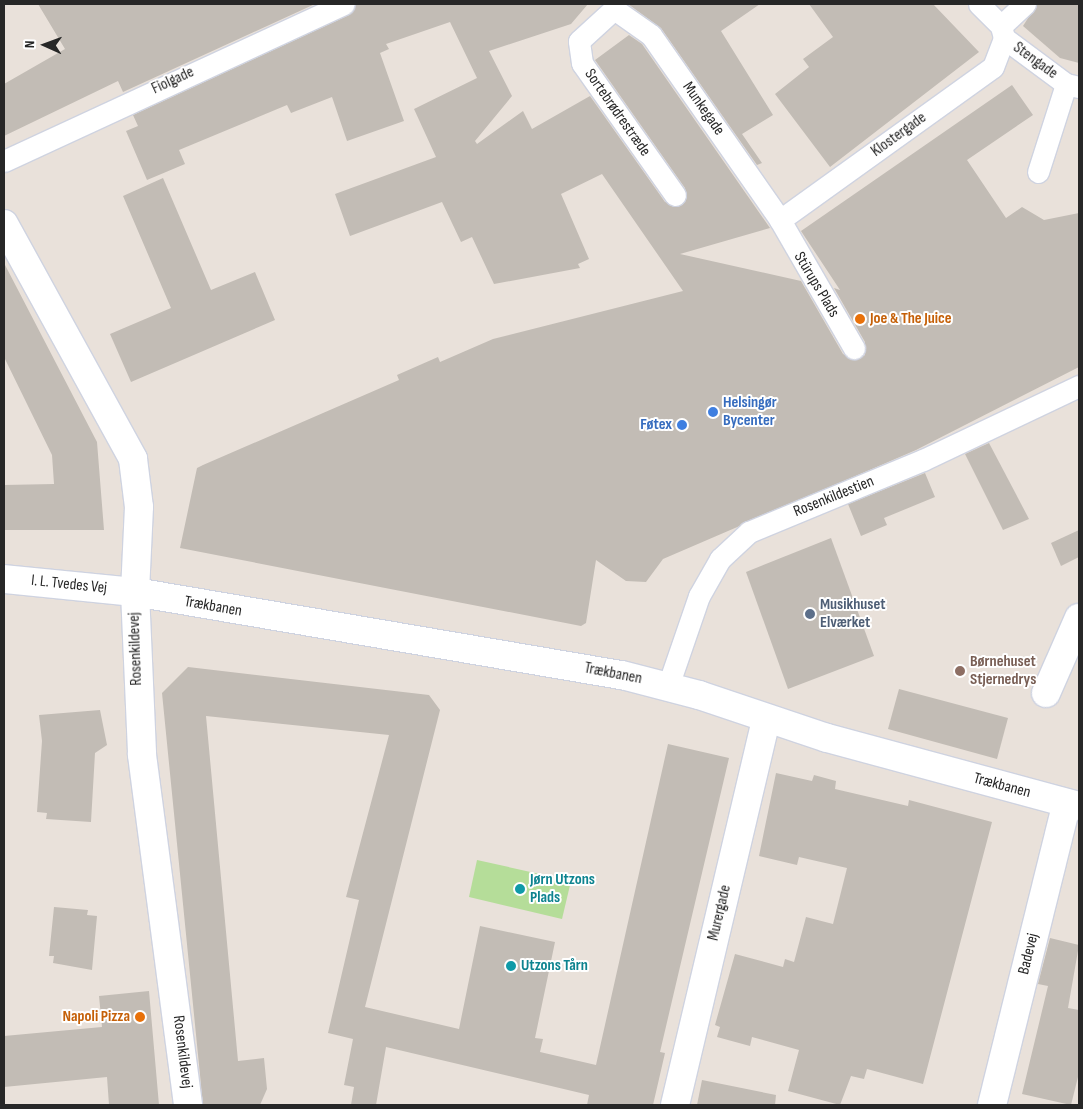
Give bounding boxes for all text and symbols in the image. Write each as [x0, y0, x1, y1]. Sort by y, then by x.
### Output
north arrow [20, 20, 70, 70]
street label: Stengade [1009, 38, 1061, 84]
text: N [21, 40, 38, 49]
street label: Fiolgade [149, 63, 197, 99]
street label: Sortebrødrestræde [580, 66, 654, 160]
street label: Munkegade [678, 79, 728, 139]
street label: Klostergade [868, 109, 930, 161]
street label: Stürups Plads [789, 249, 843, 321]
place label: Joe & The Juice [870, 309, 952, 329]
marker: Joe & The Juice [854, 313, 866, 325]
place label: Helsingør Bycenter [723, 393, 777, 431]
marker: Helsingør Bycenter [707, 406, 719, 418]
place label: Føtex [640, 415, 672, 435]
marker: Føtex [676, 419, 688, 431]
street label: Rosenkildestien [791, 472, 877, 522]
street label: I. L. Tvedes Vej [30, 571, 108, 599]
street label: Trækbanen [183, 592, 243, 622]
place label: Musikhuset Elværket [820, 595, 886, 633]
marker: Musikhuset Elværket [804, 608, 816, 620]
street label: Rosenkildevej [125, 612, 147, 686]
place label: Børnehuset Stjernedrys [970, 652, 1036, 690]
street label: Trækbanen [583, 659, 643, 689]
marker: Børnehuset Stjernedrys [954, 665, 966, 677]
street label: Trækbanen [971, 769, 1033, 803]
place label: Jørn Utzons Plads [530, 870, 595, 908]
marker: Jørn Utzons Plads [514, 883, 526, 895]
street label: Murergade [704, 883, 736, 943]
street label: Badevej [1015, 931, 1043, 977]
place label: Utzons Tårn [521, 956, 588, 976]
marker: Utzons Tårn [505, 960, 517, 972]
place label: Napoli Pizza [62, 1007, 130, 1027]
marker: Napoli Pizza [134, 1011, 146, 1023]
street label: Rosenkildevej [168, 1014, 196, 1090]

